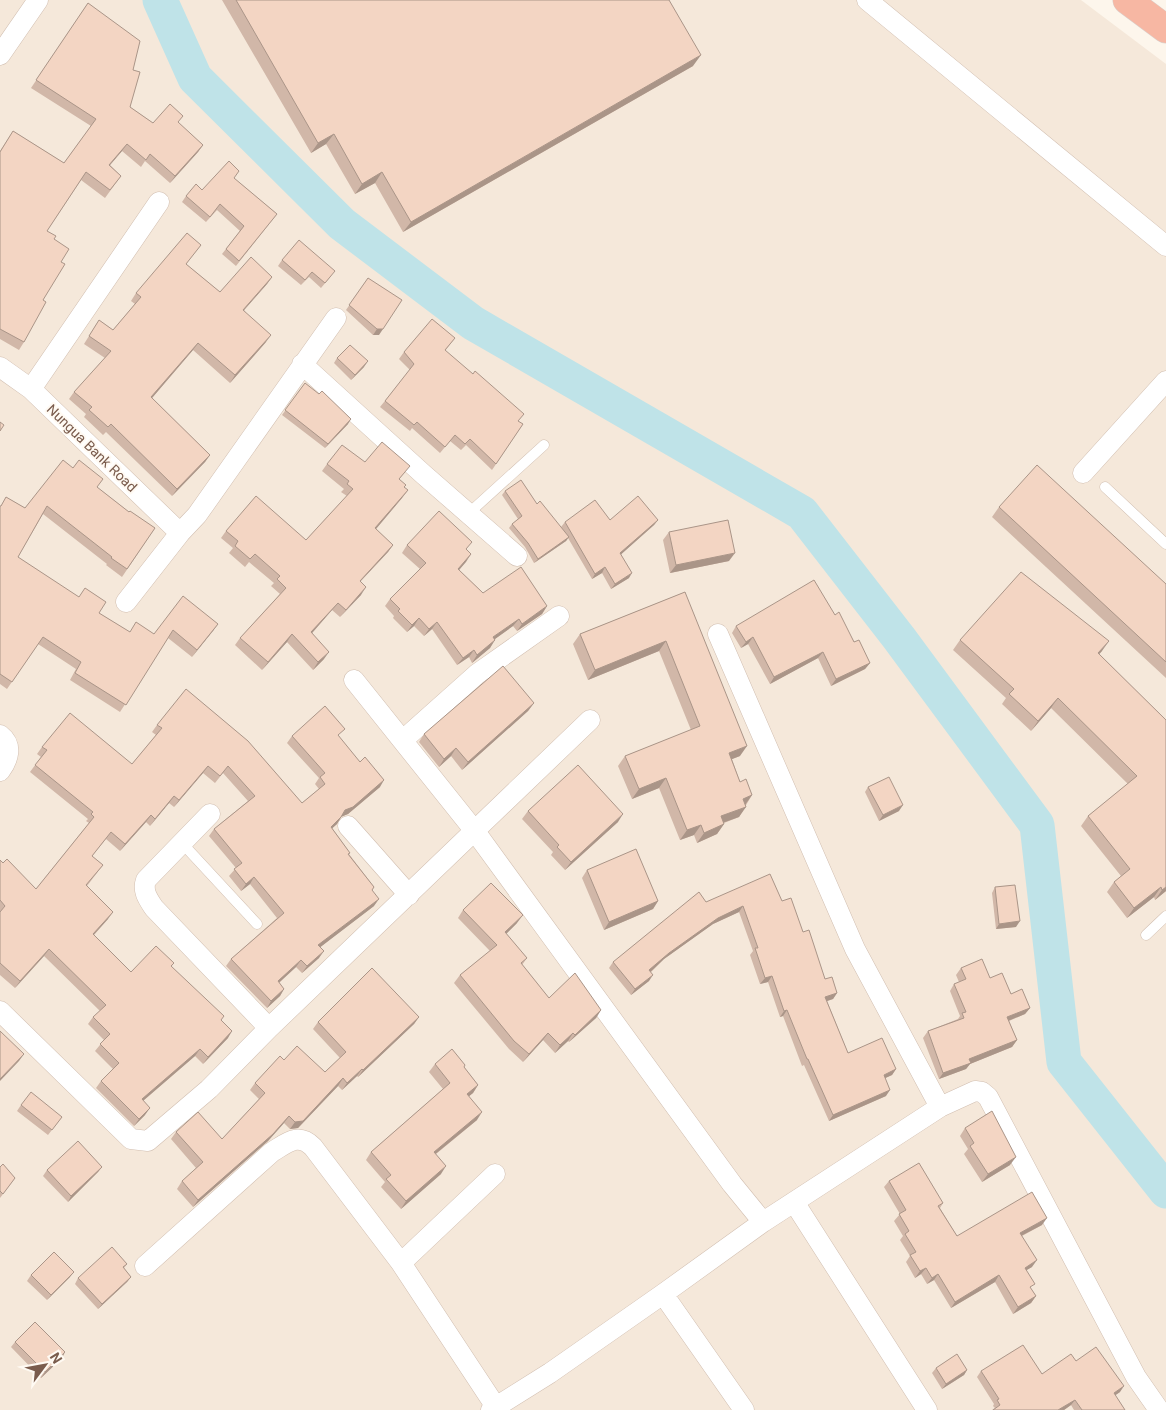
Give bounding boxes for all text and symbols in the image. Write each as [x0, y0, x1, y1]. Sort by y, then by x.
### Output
street label: Nungua Bank Road [44, 401, 140, 495]
north arrow [20, 1340, 70, 1390]
text: N [47, 1350, 65, 1367]

